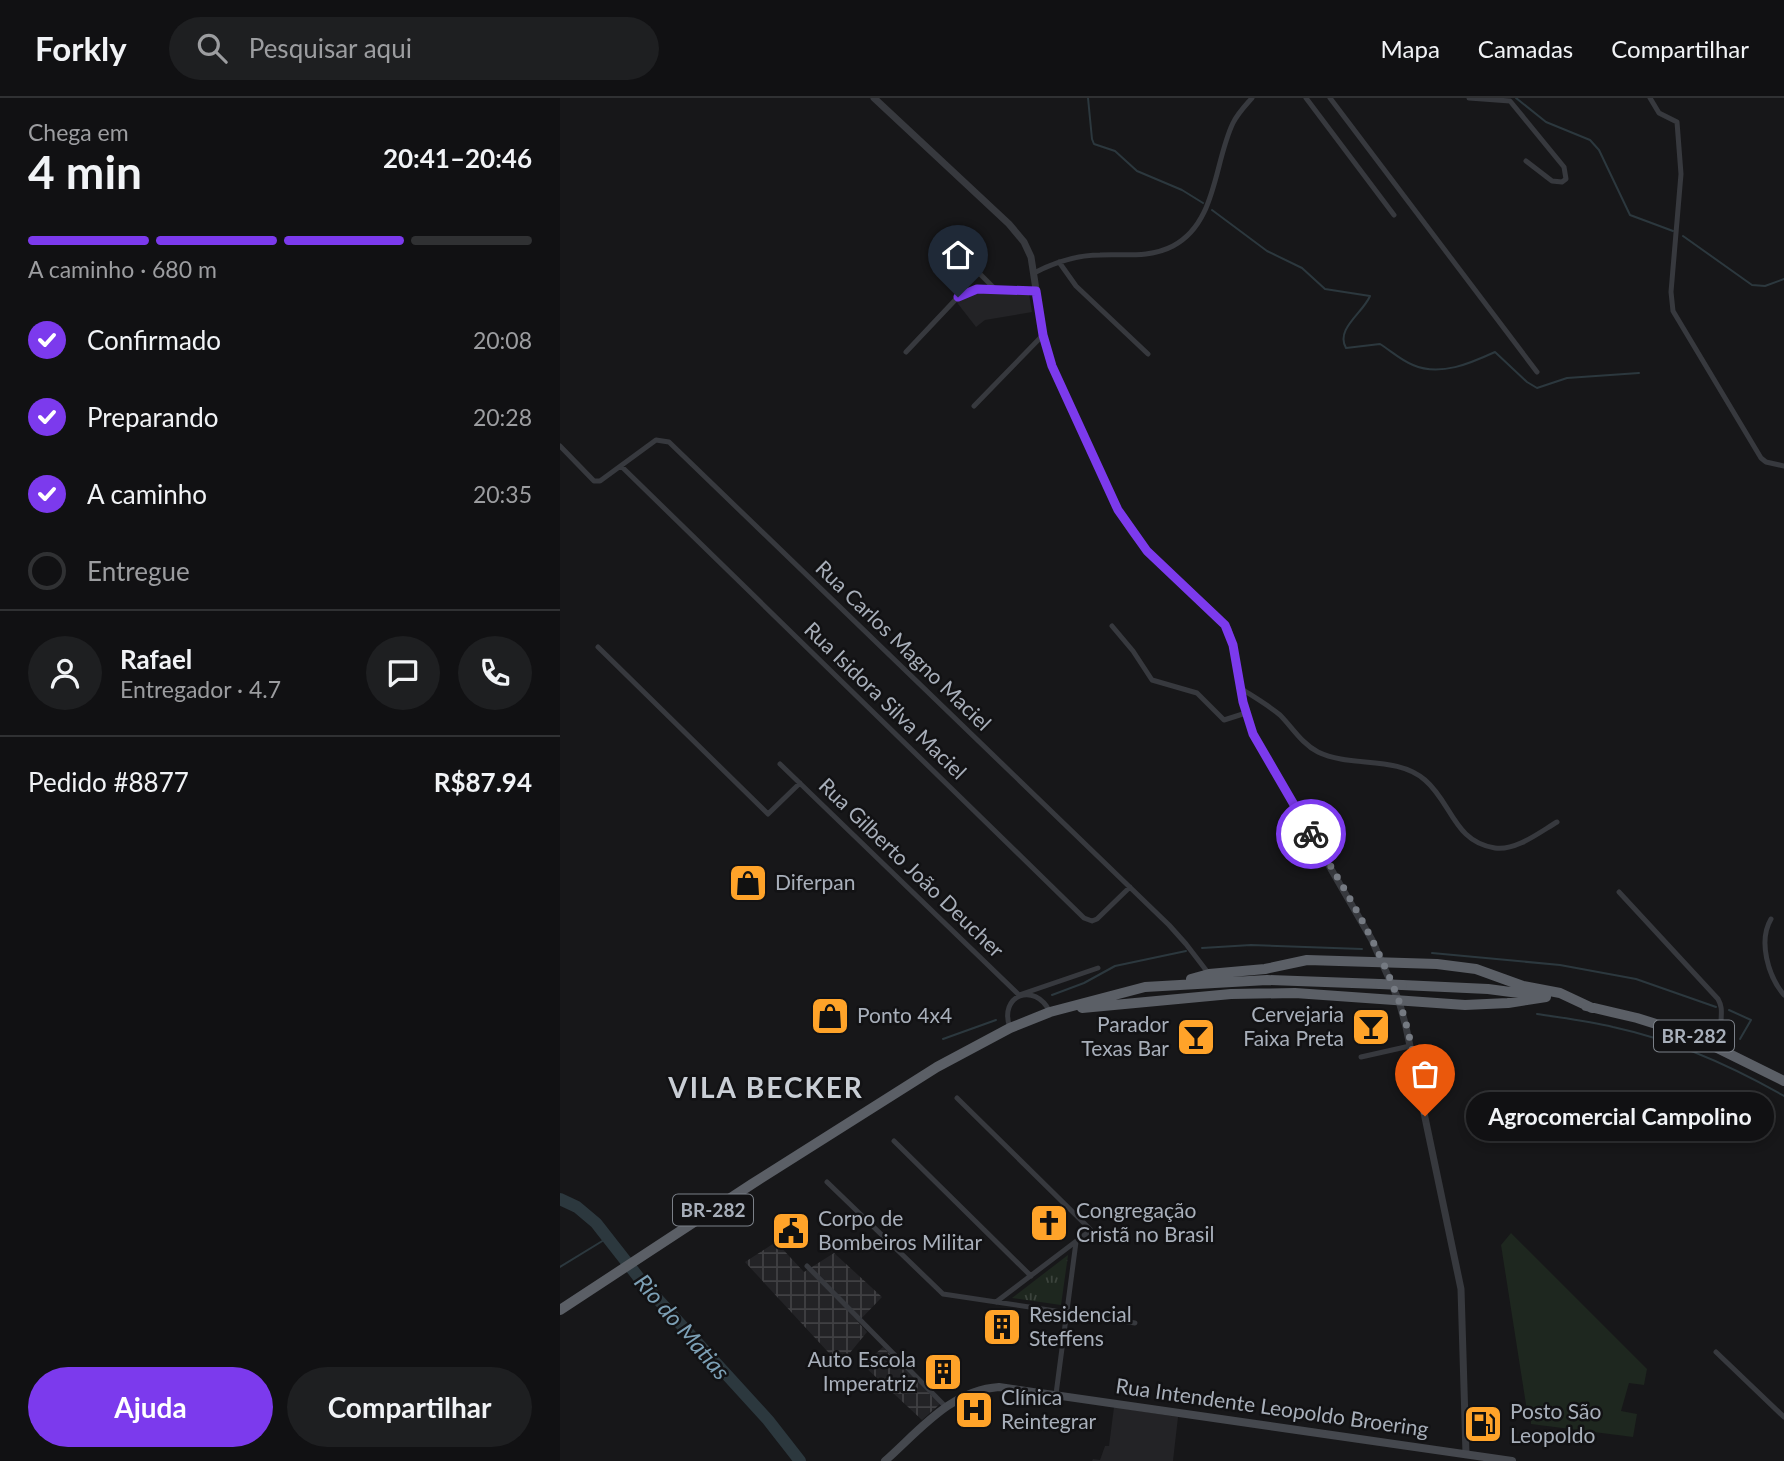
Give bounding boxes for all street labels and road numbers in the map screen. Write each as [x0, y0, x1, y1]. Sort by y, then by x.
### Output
street label: Rua Carlos Magno Maciel [811, 555, 997, 735]
street label: Rua Isidora Silva Maciel [800, 616, 972, 784]
street label: Rua Gilberto João Deucher [814, 772, 1010, 962]
road number: BR-282 [1654, 1020, 1734, 1052]
road number: BR-282 [673, 1194, 753, 1226]
street label: Rua Intendente Leopoldo Broering [1114, 1372, 1430, 1441]

